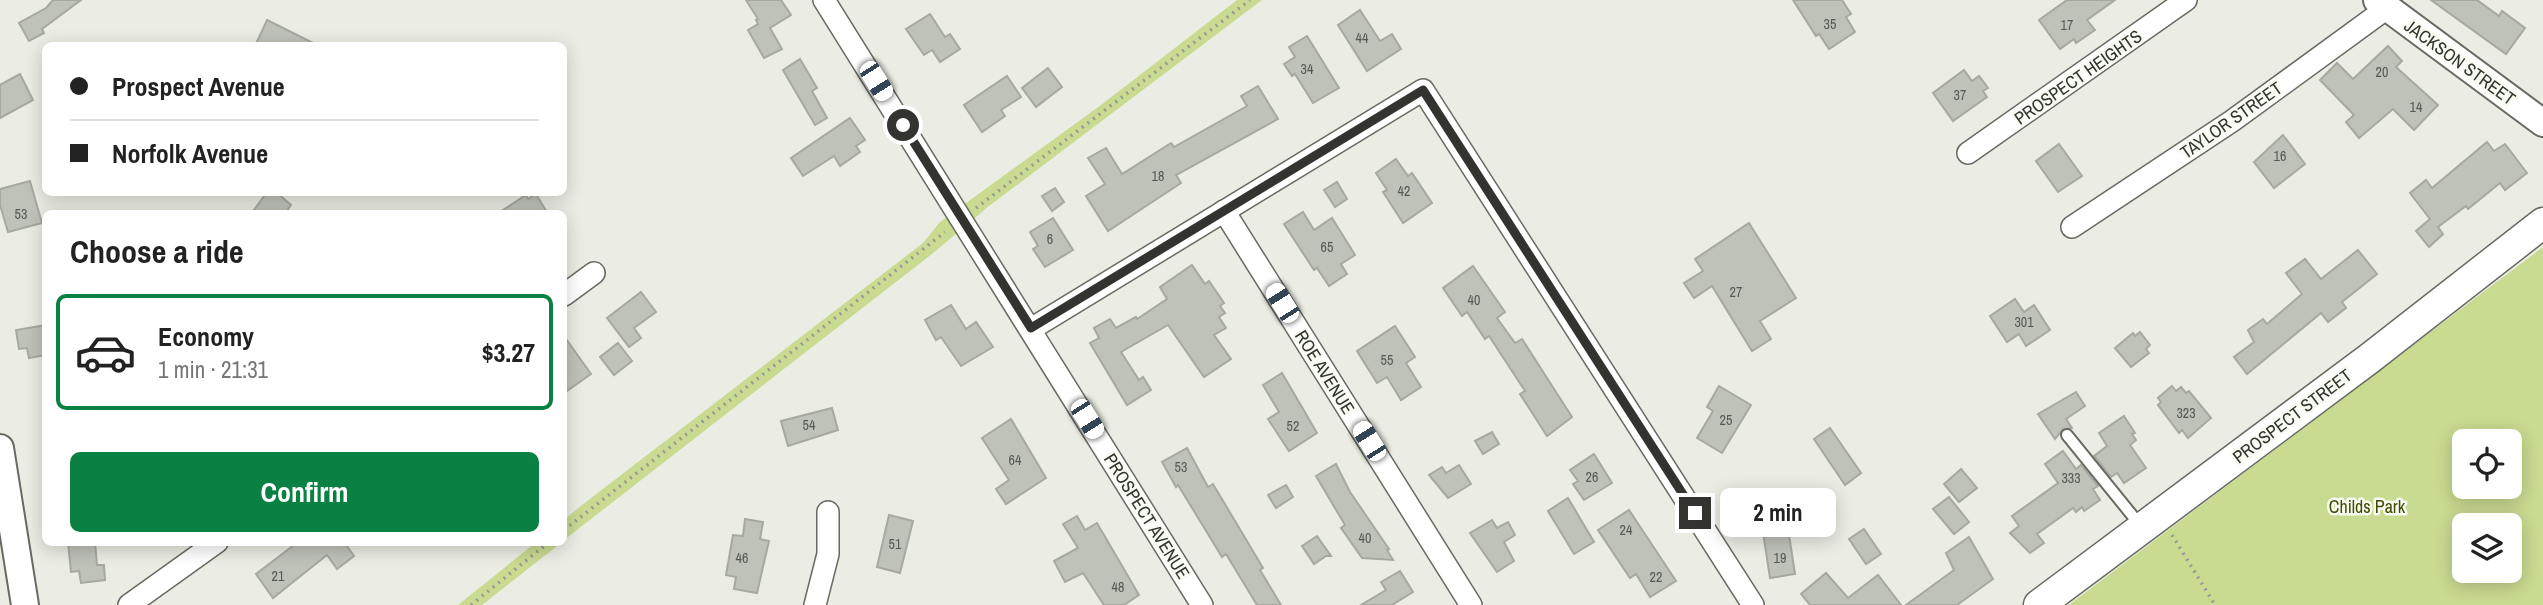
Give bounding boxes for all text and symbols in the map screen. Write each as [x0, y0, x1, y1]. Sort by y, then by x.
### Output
street label: JACKSON STREET [2399, 13, 2521, 111]
house number: 35 [1824, 15, 1836, 33]
house number: 17 [2061, 16, 2073, 34]
street label: PROSPECT HEIGHTS [2009, 23, 2147, 130]
house number: 44 [1356, 29, 1369, 47]
car [856, 58, 897, 104]
house number: 34 [1301, 60, 1314, 78]
house number: 20 [2376, 63, 2388, 81]
text: Prospect Avenue [112, 69, 285, 104]
street label: TAYLOR STREET [2175, 76, 2287, 164]
house number: 37 [1954, 86, 1966, 104]
house number: 14 [2410, 98, 2423, 116]
route start [887, 109, 919, 141]
text: Norfolk Avenue [112, 136, 268, 171]
house number: 16 [2274, 147, 2286, 165]
house number: 18 [1152, 167, 1164, 185]
house number: 42 [1398, 182, 1410, 200]
house number: 53 [15, 205, 27, 223]
text: Choose a ride [70, 230, 244, 273]
house number: 6 [1047, 230, 1053, 248]
house number: 65 [1321, 238, 1333, 256]
car [1262, 280, 1303, 326]
house number: 27 [1730, 283, 1742, 301]
house number: 40 [1468, 291, 1480, 309]
house number: 301 [2014, 313, 2034, 331]
text: Economy [158, 319, 254, 354]
icon: car [74, 321, 137, 384]
street label: ROE AVENUE [1289, 325, 1361, 419]
text: $3.27 [482, 335, 535, 370]
house number: 55 [1381, 351, 1393, 369]
text: 1 min · 21:31 [158, 354, 268, 385]
street label: PROSPECT STREET [2227, 363, 2357, 469]
car [1067, 396, 1108, 442]
house number: 323 [2176, 404, 2196, 422]
house number: 25 [1720, 411, 1732, 429]
house number: 54 [803, 416, 816, 434]
house number: 52 [1287, 417, 1299, 435]
car [1349, 418, 1390, 464]
map controls [2452, 429, 2522, 583]
button: locate [2452, 429, 2522, 499]
street label: PROSPECT AVENUE [1098, 448, 1196, 584]
house number: 64 [1009, 451, 1022, 469]
button: Confirm [70, 452, 539, 532]
house number: 53 [1175, 458, 1187, 476]
house number: 26 [1586, 468, 1598, 486]
house number: 333 [2061, 469, 2081, 487]
callout: 2 min [1720, 489, 1835, 538]
park label: Childs Park [2329, 494, 2406, 519]
route end [1679, 497, 1711, 529]
text: 2 min [1753, 497, 1803, 528]
button: layers [2452, 513, 2522, 583]
house number: 24 [1620, 521, 1633, 539]
house number: 40 [1359, 529, 1371, 547]
house number: 51 [889, 535, 902, 553]
house number: 46 [736, 549, 748, 567]
house number: 19 [1774, 549, 1786, 567]
house number: 21 [272, 567, 285, 585]
house number: 22 [1650, 568, 1662, 586]
house number: 48 [1112, 578, 1124, 596]

